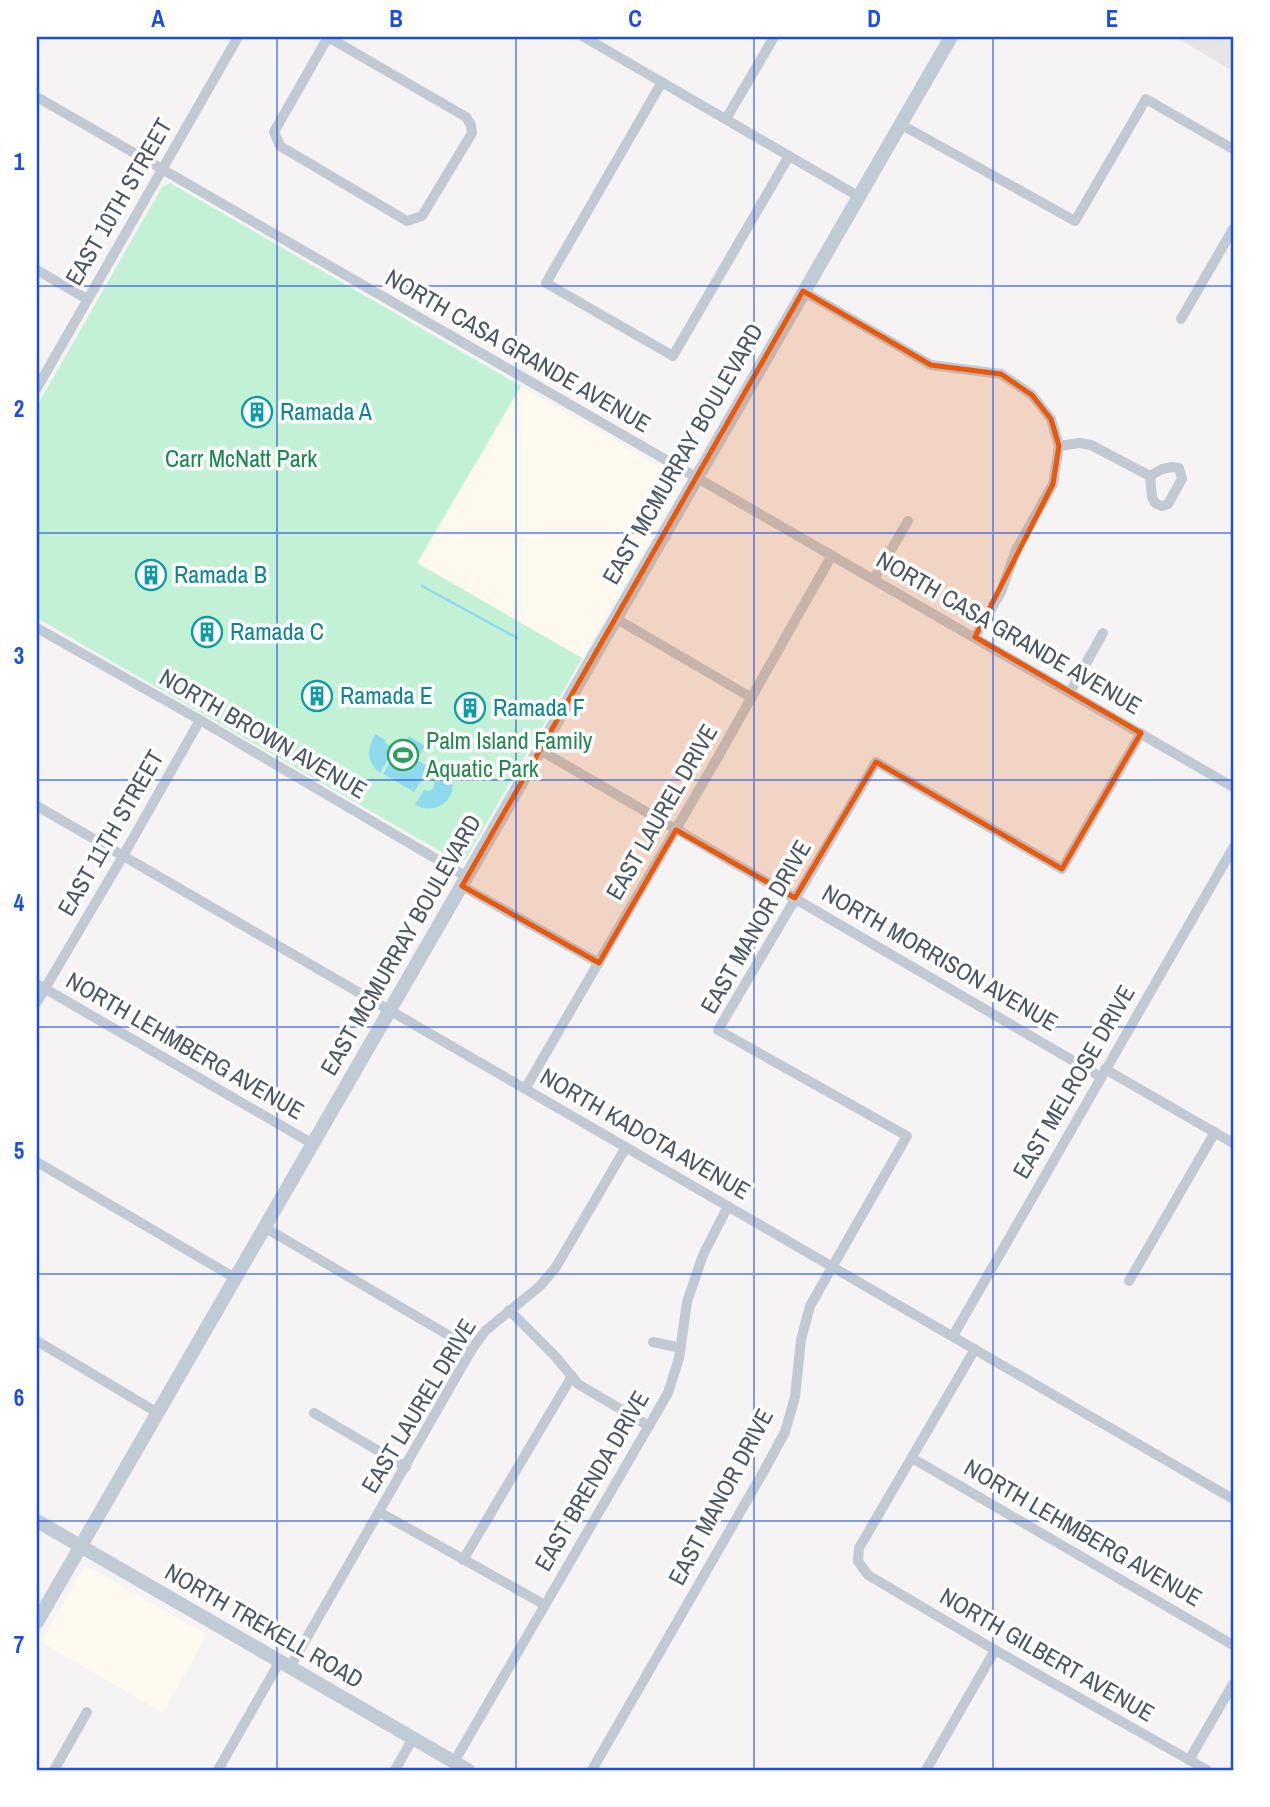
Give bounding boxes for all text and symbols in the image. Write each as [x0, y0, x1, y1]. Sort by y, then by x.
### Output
text: A [151, 3, 165, 34]
text: B [389, 3, 403, 34]
text: C [628, 3, 642, 34]
text: D [867, 3, 881, 34]
text: E [1106, 3, 1118, 34]
street label: EAST 10TH STREET [57, 112, 179, 291]
text: 1 [14, 146, 25, 177]
street label: NORTH CASA GRANDE AVENUE [380, 261, 657, 439]
street label: EAST MCMURRAY BOULEVARD [594, 317, 770, 590]
text: 2 [14, 393, 24, 424]
building icon: Ramada A [240, 395, 274, 429]
place label: Ramada A [280, 395, 373, 427]
park label: Carr McNatt Park [165, 442, 317, 474]
street label: NORTH CASA GRANDE AVENUE [871, 543, 1148, 721]
building icon: Ramada B [134, 558, 168, 592]
place label: Ramada B [174, 558, 267, 590]
building icon: Ramada C [190, 615, 224, 649]
place label: Ramada C [230, 615, 324, 647]
text: 3 [14, 640, 24, 671]
street label: NORTH BROWN AVENUE [154, 661, 373, 806]
building icon: Ramada E [300, 679, 334, 713]
place label: Ramada E [340, 679, 433, 711]
building icon: Ramada F [453, 691, 487, 725]
place label: Ramada F [493, 691, 585, 723]
street label: EAST LAUREL DRIVE [598, 718, 724, 905]
place label: Palm Island Family Aquatic Park [425, 724, 593, 784]
sports icon: Palm Island Family Aquatic Park [386, 738, 420, 772]
street label: EAST 11TH STREET [50, 744, 171, 921]
street label: EAST MCMURRAY BOULEVARD [312, 808, 488, 1081]
street label: EAST MANOR DRIVE [692, 834, 818, 1019]
street label: NORTH MORRISON AVENUE [817, 876, 1064, 1038]
text: 4 [14, 887, 25, 918]
street label: NORTH LEHMBERG AVENUE [61, 964, 310, 1126]
street label: EAST MELROSE DRIVE [1005, 979, 1142, 1184]
street label: NORTH KADOTA AVENUE [535, 1060, 756, 1206]
text: 5 [14, 1135, 24, 1166]
street label: EAST LAUREL DRIVE [353, 1312, 483, 1499]
text: 6 [14, 1382, 24, 1413]
street label: EAST BRENDA DRIVE [527, 1385, 656, 1576]
street label: EAST MANOR DRIVE [660, 1403, 780, 1590]
street label: NORTH LEHMBERG AVENUE [959, 1451, 1208, 1613]
street label: NORTH TREKELL ROAD [160, 1555, 369, 1695]
street label: NORTH GILBERT AVENUE [934, 1580, 1161, 1729]
text: 7 [14, 1629, 24, 1660]

